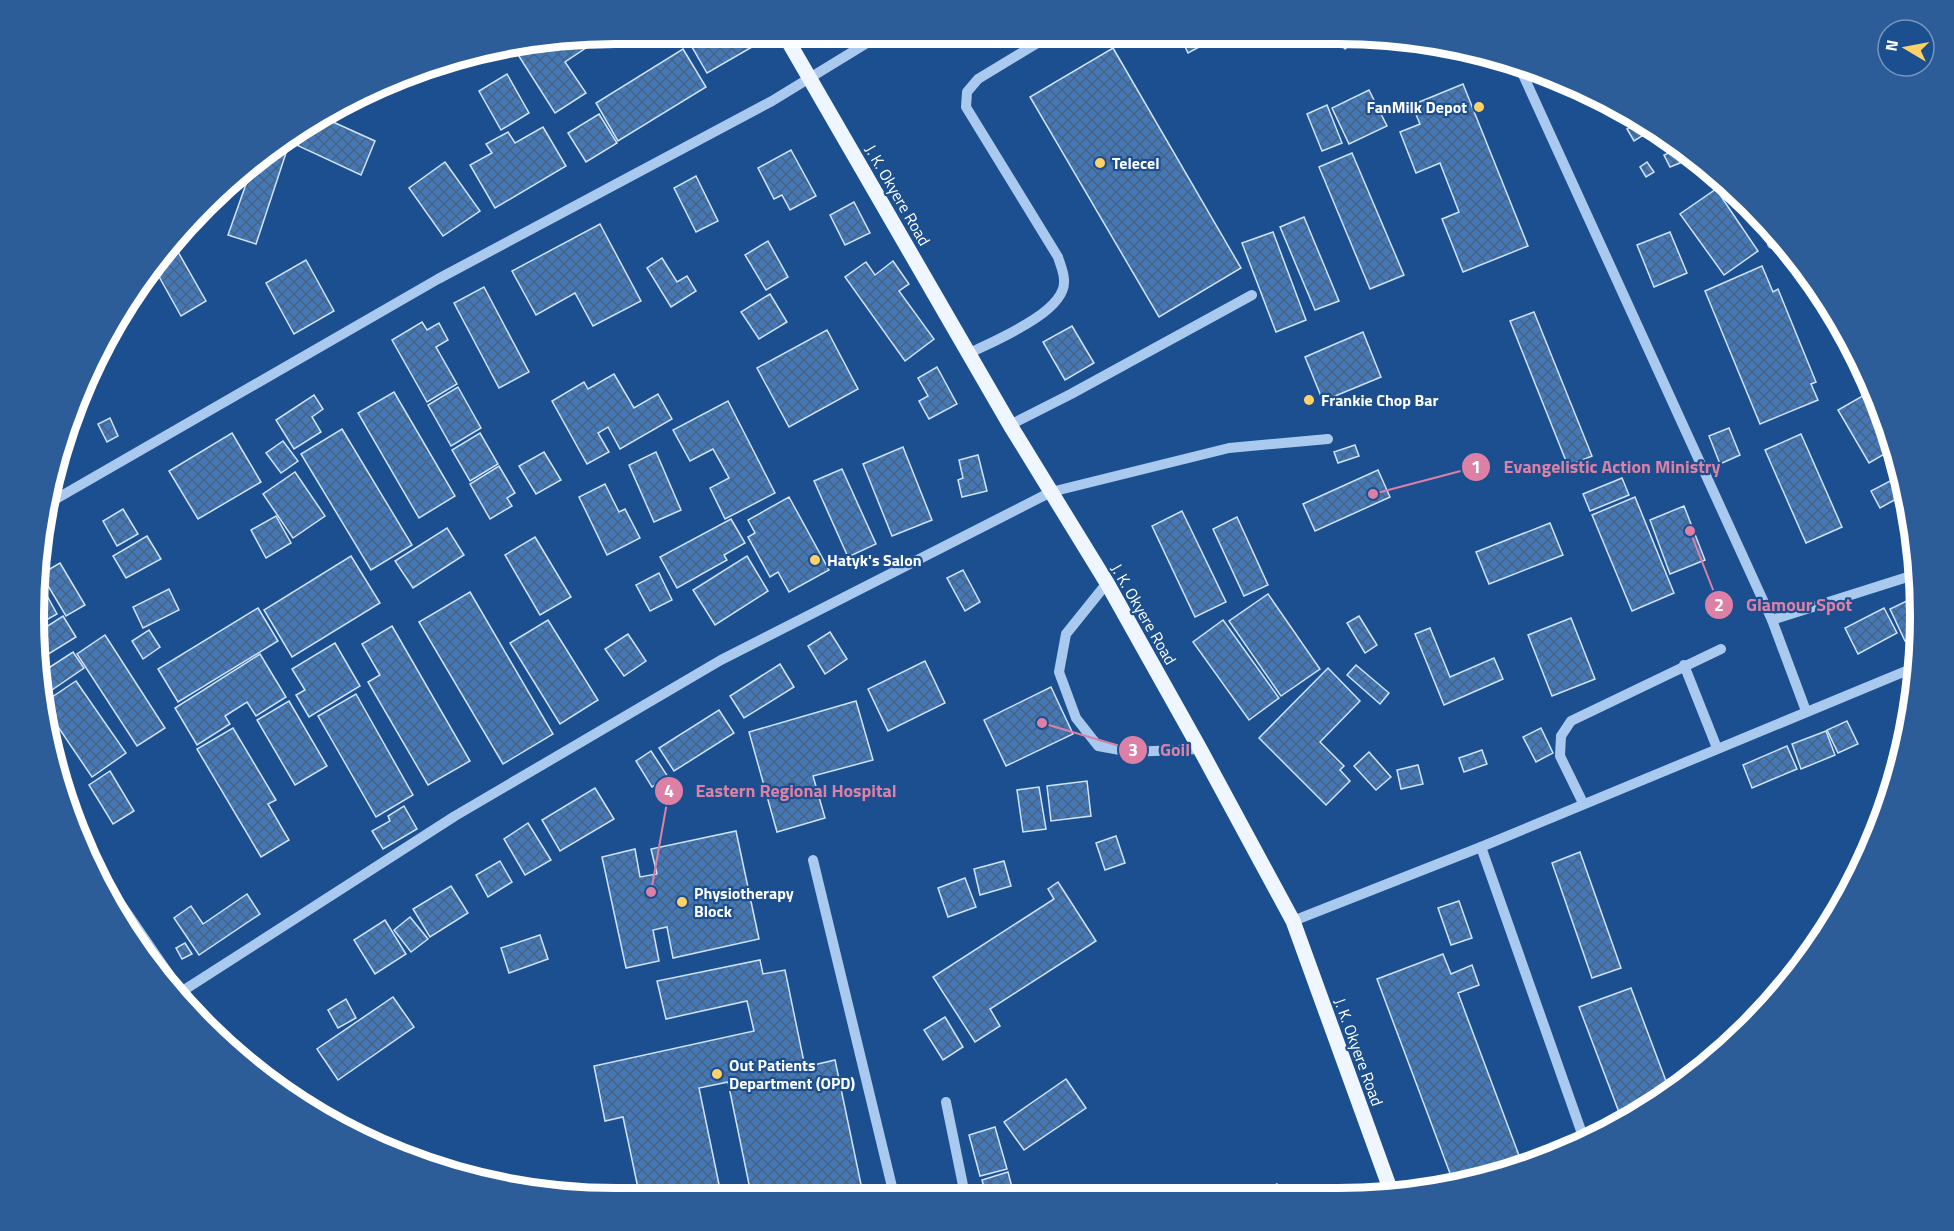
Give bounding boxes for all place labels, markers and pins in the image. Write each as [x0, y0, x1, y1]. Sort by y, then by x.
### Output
place label: FanMilk Depot [1366, 95, 1467, 119]
marker: FanMilk Depot [1472, 100, 1486, 114]
place label: Telecel [1112, 151, 1160, 175]
marker: Telecel [1093, 156, 1107, 170]
place label: Frankie Chop Bar [1321, 388, 1438, 412]
marker: Frankie Chop Bar [1302, 393, 1316, 407]
callout: Evangelistic Action Ministry [1461, 449, 1732, 485]
place label: Hatyk's Salon [827, 548, 922, 572]
marker: Hatyk's Salon [808, 553, 822, 567]
callout: Glamour Spot [1704, 587, 1864, 623]
callout: Goil [1118, 732, 1202, 768]
callout: Eastern Regional Hospital [654, 773, 909, 809]
place label: Physiotherapy Block [694, 881, 794, 923]
marker: Physiotherapy Block [675, 895, 689, 909]
place label: Out Patients Department (OPD) [729, 1053, 855, 1095]
marker: Out Patients Department (OPD) [710, 1067, 724, 1081]

